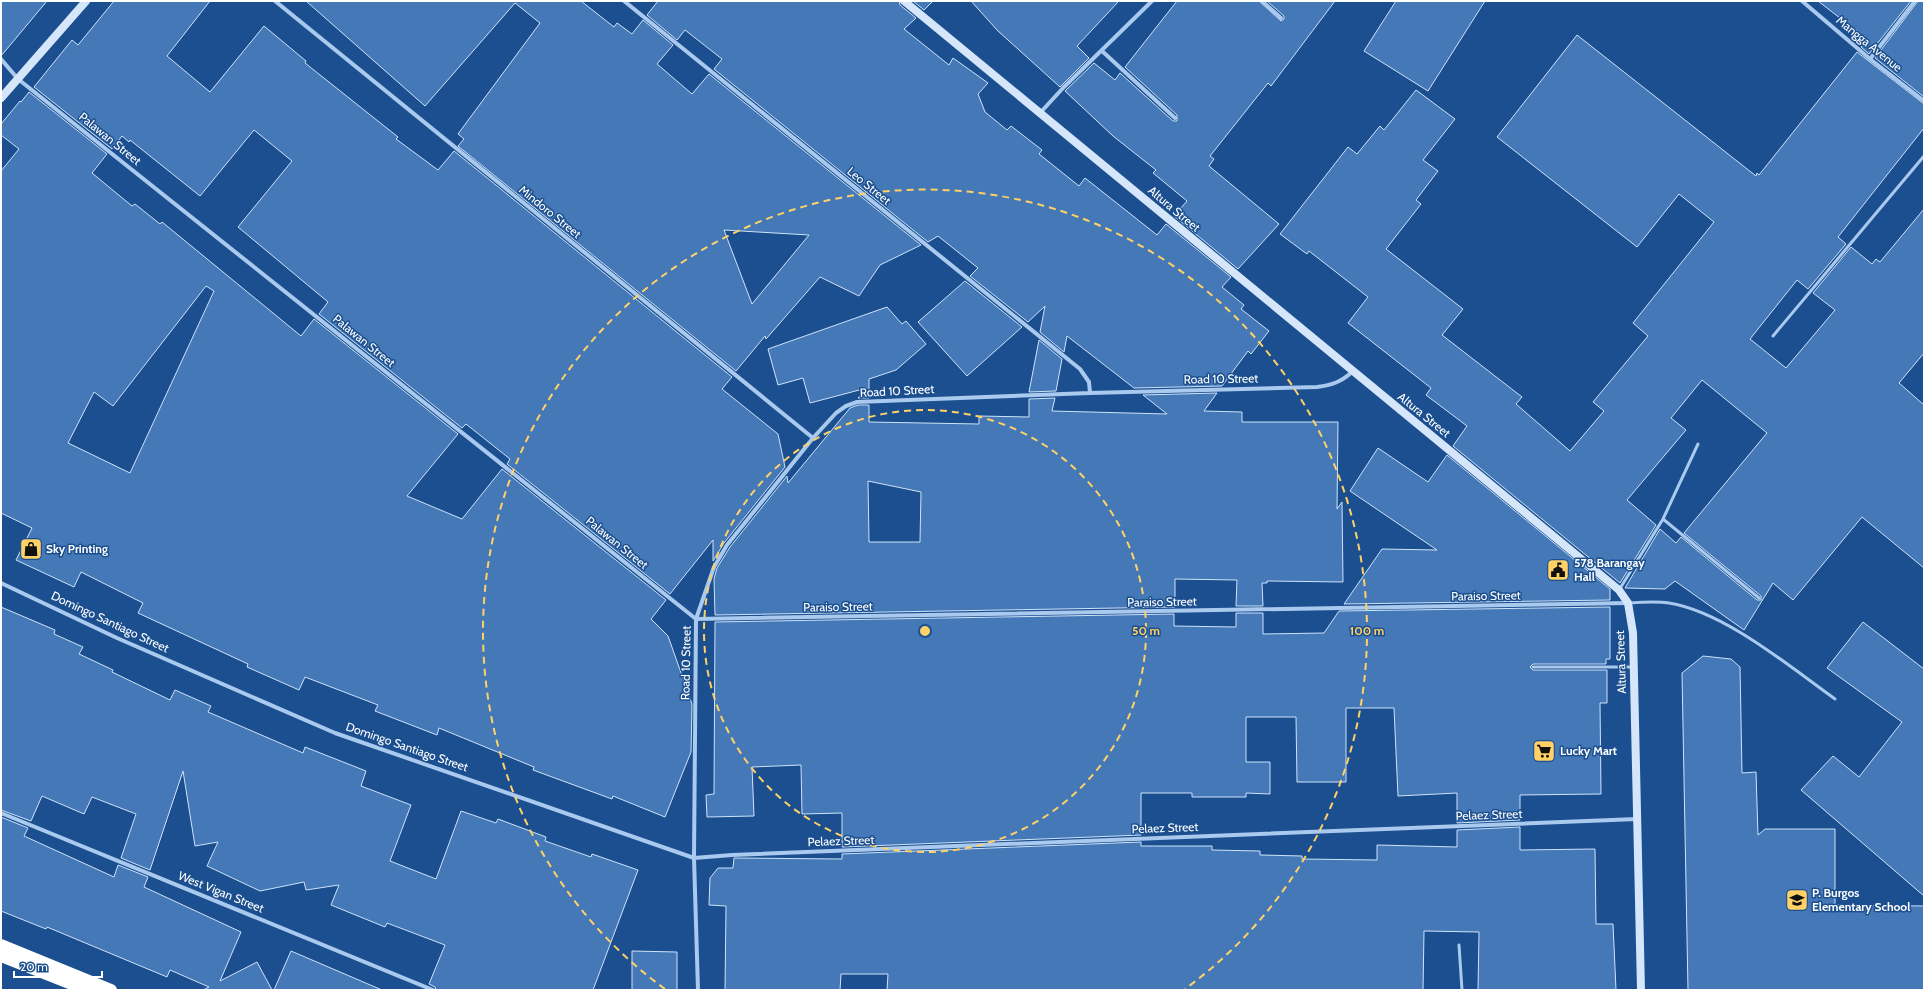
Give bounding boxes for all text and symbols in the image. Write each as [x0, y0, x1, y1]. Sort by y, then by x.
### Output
street label: Mangga Avenue [1833, 12, 1905, 75]
street label: Palawan Street [76, 109, 144, 168]
street label: Leo Street [844, 163, 894, 208]
street label: Mindoro Street [516, 182, 585, 241]
street label: Altura Street [1145, 182, 1203, 235]
street label: Palawan Street [330, 311, 398, 370]
street label: Road 10 Street [1184, 370, 1258, 387]
street label: Road 10 Street [859, 381, 935, 400]
street label: Altura Street [1395, 389, 1454, 440]
street label: Palawan Street [583, 513, 651, 572]
shop icon: Sky Printing [18, 536, 44, 562]
place label: Sky Printing [46, 541, 108, 556]
place label: 578 Barangay Hall [1574, 555, 1645, 584]
public building icon: 578 Barangay Hall [1545, 557, 1571, 583]
street label: Paraiso Street [1451, 587, 1521, 604]
street label: Domingo Santiago Street [49, 588, 171, 655]
street label: Paraiso Street [1127, 593, 1197, 610]
street label: Paraiso Street [803, 598, 873, 615]
text: 50 m [1132, 623, 1160, 638]
text: 100 m [1350, 623, 1384, 638]
centre of rings [918, 624, 932, 638]
street label: Road 10 Street [677, 626, 694, 700]
street label: Altura Street [1612, 630, 1629, 694]
street label: Domingo Santiago Street [344, 719, 470, 774]
supermarket icon: Lucky Mart [1531, 738, 1557, 764]
place label: Lucky Mart [1560, 743, 1617, 758]
street label: Pelaez Street [1455, 806, 1523, 823]
street label: Pelaez Street [1131, 819, 1199, 836]
street label: Pelaez Street [807, 832, 875, 849]
street label: West Vigan Street [176, 868, 266, 916]
place label: P. Burgos Elementary School [1812, 885, 1910, 914]
school or university icon: P. Burgos Elementary School [1784, 887, 1810, 913]
scale bar [14, 953, 102, 979]
text: 20 m [20, 959, 48, 974]

